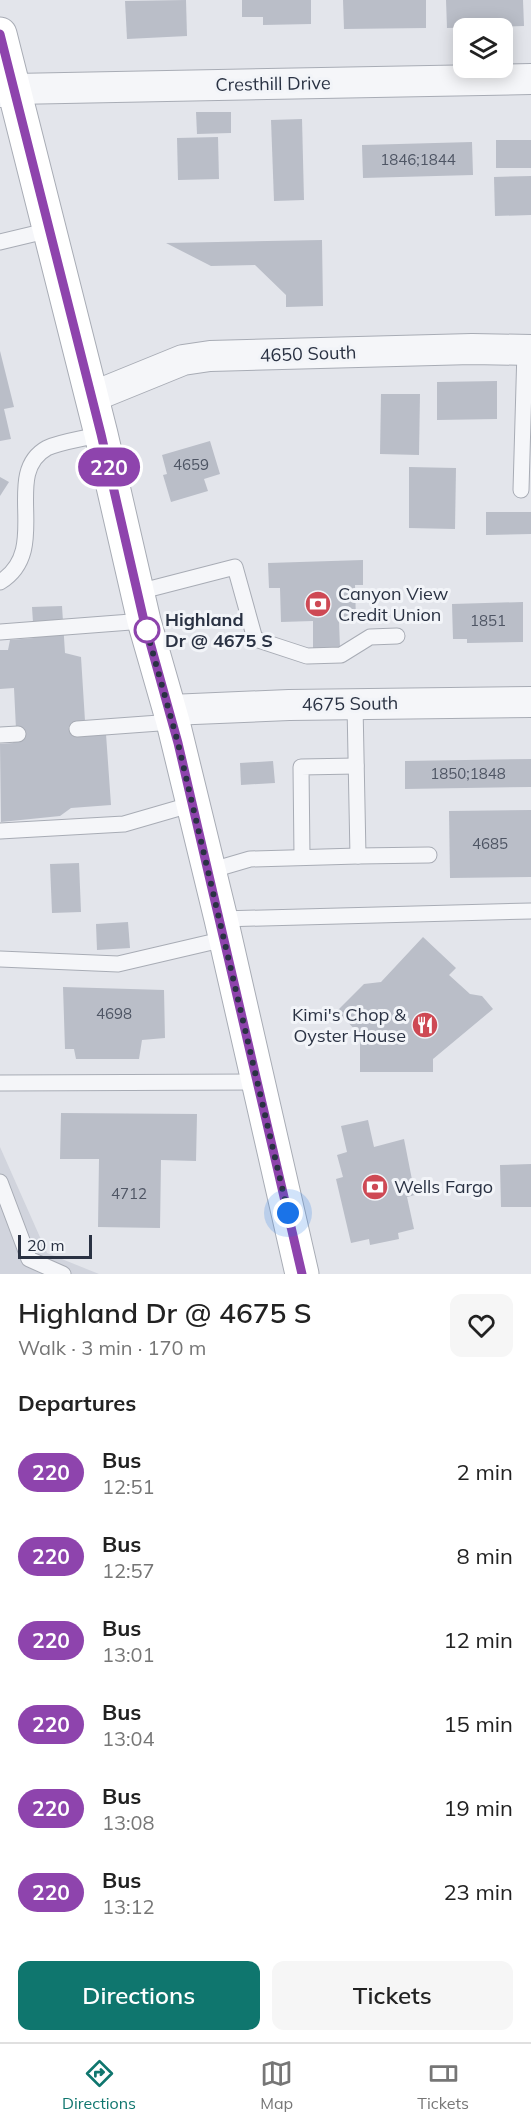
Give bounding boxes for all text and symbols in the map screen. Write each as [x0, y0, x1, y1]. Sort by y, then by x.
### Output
map controls [453, 18, 513, 78]
button: layers [453, 18, 513, 78]
street label: Cresthill Drive [215, 71, 331, 96]
house number: 1846;1844 [380, 150, 456, 169]
street label: 4650 South [259, 340, 357, 367]
line badge: 220 [74, 448, 144, 486]
text: 220 [90, 454, 128, 480]
house number: 4659 [173, 455, 209, 474]
place label: Canyon View Credit Union [338, 582, 449, 626]
bank icon: Canyon View Credit Union [303, 589, 333, 619]
place label: Highland Dr @ 4675 S [165, 608, 273, 652]
house number: 1851 [470, 611, 506, 630]
marker: Highland Dr @ 4675 S [134, 617, 160, 643]
street label: 4675 South [301, 691, 398, 716]
house number: 1850;1848 [430, 764, 506, 783]
house number: 4685 [472, 834, 508, 853]
place label: Kimi's Chop & Oyster House [292, 1003, 407, 1047]
house number: 4698 [96, 1004, 132, 1023]
restaurant icon: Kimi's Chop & Oyster House [410, 1010, 440, 1040]
bank icon: Wells Fargo [360, 1172, 390, 1202]
place label: Wells Fargo [394, 1175, 493, 1198]
house number: 4712 [111, 1184, 147, 1203]
your location [273, 1198, 303, 1228]
scale bar [18, 1232, 92, 1260]
text: 20 m [27, 1235, 64, 1255]
button: heart [450, 1294, 513, 1357]
text: Highland Dr @ 4675 S [18, 1295, 312, 1330]
text: Walk · 3 min · 170 m [18, 1335, 206, 1360]
text: Departures [18, 1389, 136, 1417]
text: Bus [102, 1446, 141, 1474]
text: 2 min [457, 1458, 513, 1486]
text: 220 [32, 1459, 70, 1485]
text: 12:51 [102, 1474, 155, 1499]
text: Bus [102, 1530, 141, 1558]
text: 8 min [457, 1542, 513, 1570]
text: 220 [32, 1543, 70, 1569]
text: 12:57 [102, 1558, 155, 1583]
text: Bus [102, 1614, 141, 1642]
text: 12 min [443, 1626, 513, 1654]
text: 220 [32, 1627, 70, 1653]
text: 13:01 [102, 1642, 155, 1667]
text: Bus [102, 1698, 141, 1726]
text: 15 min [443, 1710, 513, 1738]
text: 220 [32, 1711, 70, 1737]
text: 13:04 [102, 1726, 155, 1751]
text: Bus [102, 1782, 141, 1810]
text: 19 min [443, 1794, 513, 1822]
text: 220 [32, 1795, 70, 1821]
text: 13:08 [102, 1810, 155, 1835]
text: Bus [102, 1866, 141, 1894]
text: 23 min [443, 1878, 513, 1906]
text: 220 [32, 1879, 70, 1905]
text: 13:12 [102, 1894, 155, 1919]
button: Directions [18, 1961, 260, 2030]
button: Tickets [272, 1961, 513, 2030]
tab: Directions [62, 2057, 136, 2113]
tab: Map [260, 2057, 293, 2113]
tab: Tickets [417, 2057, 469, 2113]

